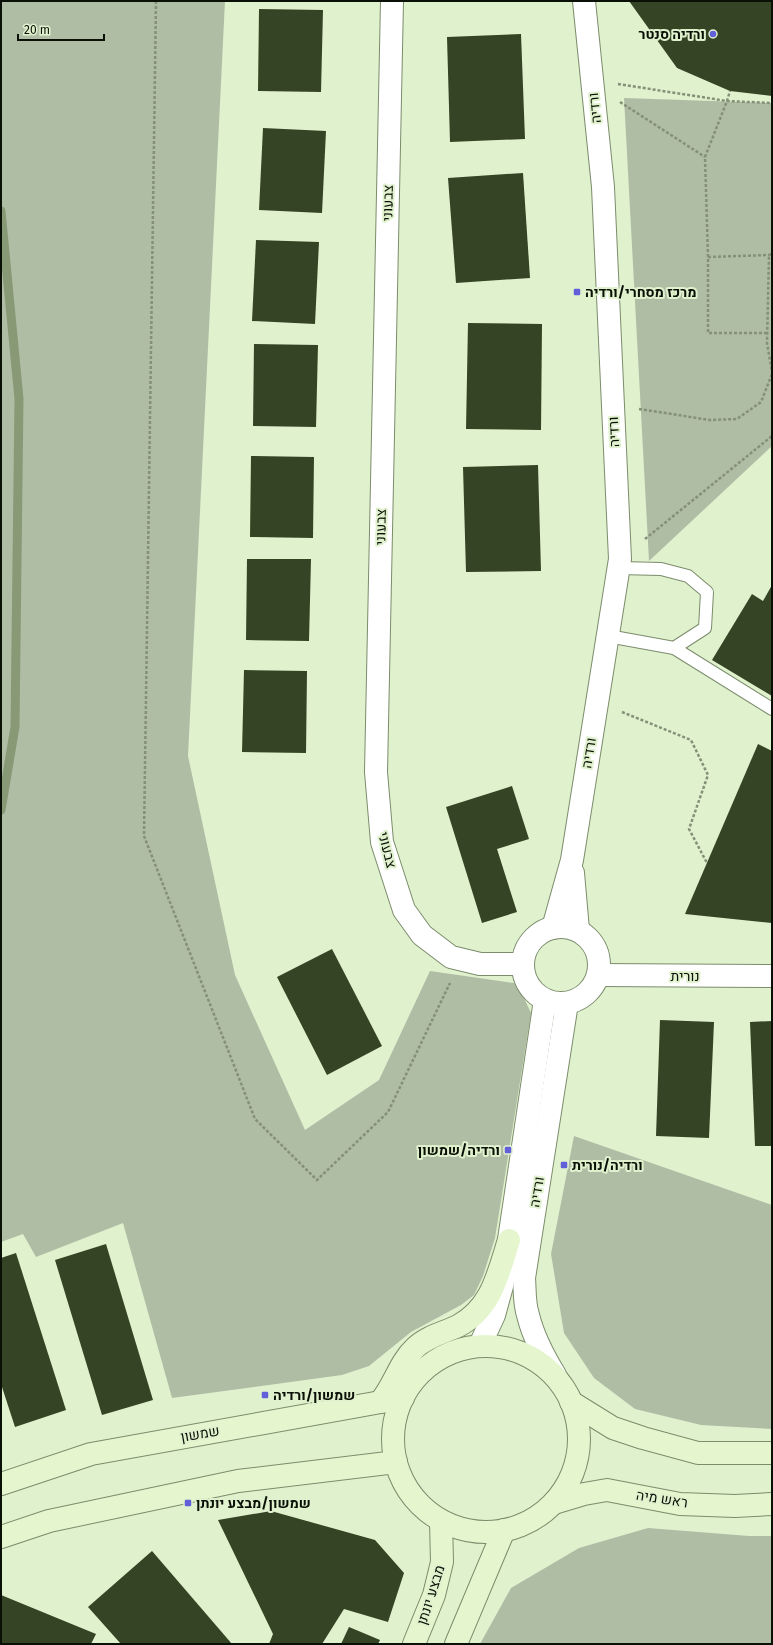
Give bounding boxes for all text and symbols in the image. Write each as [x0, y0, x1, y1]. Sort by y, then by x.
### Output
scale bar [18, 16, 104, 42]
text: 20 m [24, 23, 50, 37]
place label: ורדיה סנטר [638, 26, 705, 43]
marker: ורדיה סנטר [708, 29, 718, 39]
street label: ורדיה [585, 92, 605, 124]
street label: צבעוני [379, 184, 397, 221]
place label: מרכז מסחרי/ורדיה [585, 284, 697, 301]
marker: מרכז מסחרי/ורדיה [572, 287, 582, 297]
street label: ורדיה [605, 416, 623, 448]
street label: צבעוני [372, 508, 390, 545]
street label: ורדיה [578, 736, 600, 770]
street label: צבעוני [374, 830, 400, 870]
street label: נורית [670, 968, 700, 985]
place label: ורדיה/שמשון [418, 1142, 500, 1159]
marker: ורדיה/שמשון [503, 1145, 513, 1155]
place label: ורדיה/נורית [572, 1157, 643, 1174]
marker: ורדיה/נורית [559, 1160, 569, 1170]
street label: ורדיה [526, 1175, 548, 1209]
place label: שמשון/ורדיה [273, 1387, 355, 1404]
marker: שמשון/ורדיה [260, 1390, 270, 1400]
street label: שמשון [179, 1422, 221, 1446]
street label: ראש מיה [635, 1487, 689, 1511]
place label: שמשון/מבצע יונתן [196, 1495, 311, 1512]
marker: שמשון/מבצע יונתן [183, 1498, 193, 1508]
street label: מבצע יונתן [413, 1563, 449, 1627]

